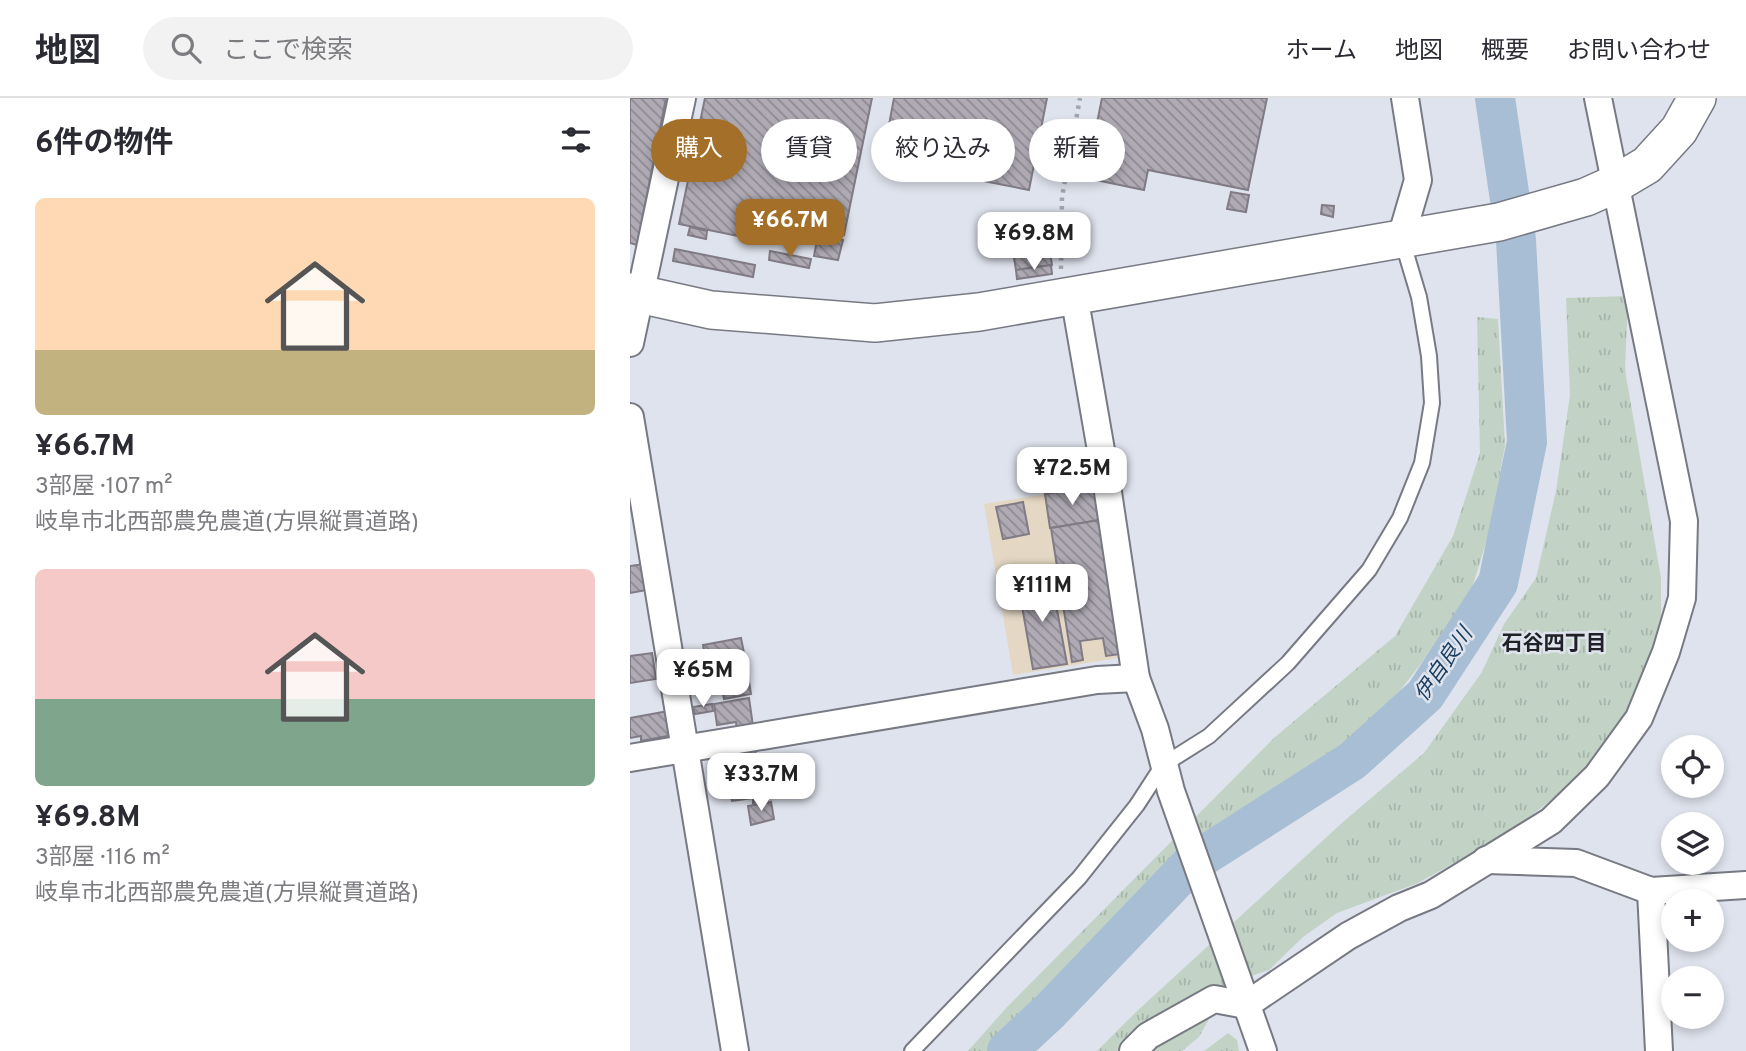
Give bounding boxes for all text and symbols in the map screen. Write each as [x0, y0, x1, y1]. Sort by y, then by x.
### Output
search box [143, 17, 633, 80]
icon: search [167, 29, 205, 67]
text: 地図 [35, 32, 101, 74]
text: ここで検索 [223, 35, 353, 68]
text: ホーム [1286, 37, 1357, 67]
text: 地図 [1395, 37, 1443, 67]
text: 概要 [1481, 37, 1529, 67]
text: お問い合わせ [1567, 37, 1711, 67]
chip: 購入 [651, 119, 747, 182]
chip: 賃貸 [761, 119, 857, 182]
chip: 絞り込み [871, 119, 1015, 182]
chip: 新着 [1029, 119, 1125, 182]
icon: filters [557, 121, 595, 159]
text: 6件の物件 [35, 126, 173, 163]
pin: ¥66.7M [733, 200, 847, 259]
text: ¥66.7M [752, 207, 828, 236]
pin: ¥69.8M [977, 212, 1091, 272]
text: ¥69.8M [994, 220, 1074, 249]
icon: home [252, 243, 378, 369]
text: ¥66.7M [35, 429, 135, 466]
pin: ¥72.5M [1015, 448, 1129, 507]
text: ¥72.5M [1033, 455, 1111, 484]
text: 3部屋 · 107 m² [35, 473, 173, 502]
text: 岐阜市北西部農免農道(方県縦貫道路) [35, 509, 419, 538]
pin: ¥111M [993, 564, 1091, 624]
text: ¥111M [1012, 572, 1072, 601]
icon: home [252, 614, 378, 740]
water label: 伊自良川 [1409, 621, 1481, 707]
district label: 石谷四丁目 [1502, 631, 1607, 658]
pin: ¥65M [662, 650, 744, 709]
text: ¥65M [673, 657, 733, 686]
map controls [1661, 735, 1724, 1029]
button: locate [1661, 735, 1724, 798]
pin: ¥33.7M [704, 754, 818, 813]
text: ¥33.7M [723, 761, 799, 790]
text: ¥69.8M [35, 800, 140, 837]
button: layers [1661, 812, 1724, 875]
text: 3部屋 · 116 m² [35, 844, 170, 873]
text: 岐阜市北西部農免農道(方県縦貫道路) [35, 880, 419, 909]
button: + [1661, 889, 1724, 952]
button: − [1661, 966, 1724, 1029]

